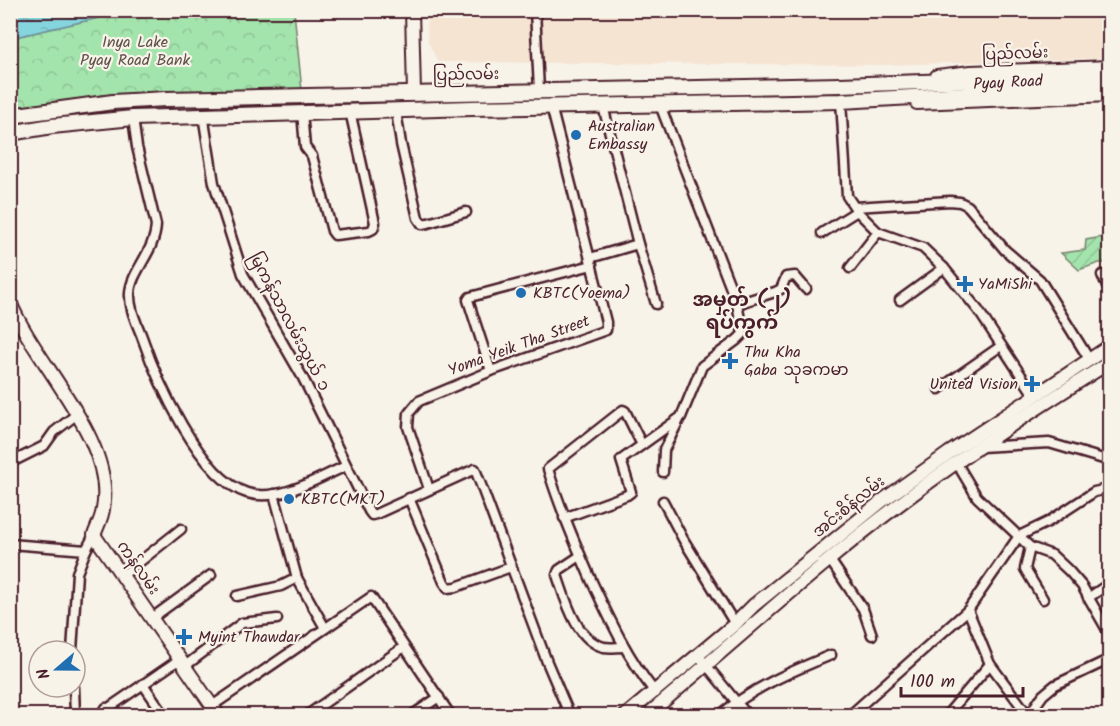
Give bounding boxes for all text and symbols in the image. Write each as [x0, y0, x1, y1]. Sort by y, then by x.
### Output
park label: Inya Lake Pyay Road Bank [80, 30, 190, 73]
street label: ပြည်လမ်း [981, 40, 1049, 68]
street label: ပြည်လမ်း [432, 62, 500, 88]
street label: Pyay Road [973, 69, 1044, 97]
place label: Australian Embassy [588, 114, 655, 157]
marker: Australian Embassy [569, 128, 583, 142]
street label: မြကန်သာလမ်းသွယ် ၁ [242, 248, 336, 396]
place label: YaMiShi [978, 272, 1033, 297]
marker: YaMiShi [956, 275, 974, 293]
place label: KBTC(Yoema) [533, 281, 631, 306]
district label: အမှတ် (၂) ရပ်ကွက် [693, 285, 791, 340]
marker: KBTC(Yoema) [514, 286, 528, 300]
street label: Yoma Yeik Tha Street [445, 309, 594, 383]
place label: Thu Kha Gaba သုခကမာ [744, 340, 849, 384]
marker: Thu Kha Gaba သုခကမာ [721, 352, 739, 370]
place label: United Vision [930, 372, 1018, 397]
marker: United Vision [1023, 375, 1041, 393]
street label: အင်းစိန်လမ်း [807, 470, 891, 544]
place label: KBTC(MKT) [301, 487, 385, 512]
marker: KBTC(MKT) [282, 492, 296, 506]
street label: ကန်လမ်း [110, 536, 166, 600]
place label: Myint Thawdar [198, 625, 301, 650]
marker: Myint Thawdar [175, 628, 193, 646]
north arrow [27, 639, 87, 699]
scale bar [901, 660, 1022, 698]
text: N [31, 665, 58, 683]
text: 100 m [910, 668, 955, 697]

